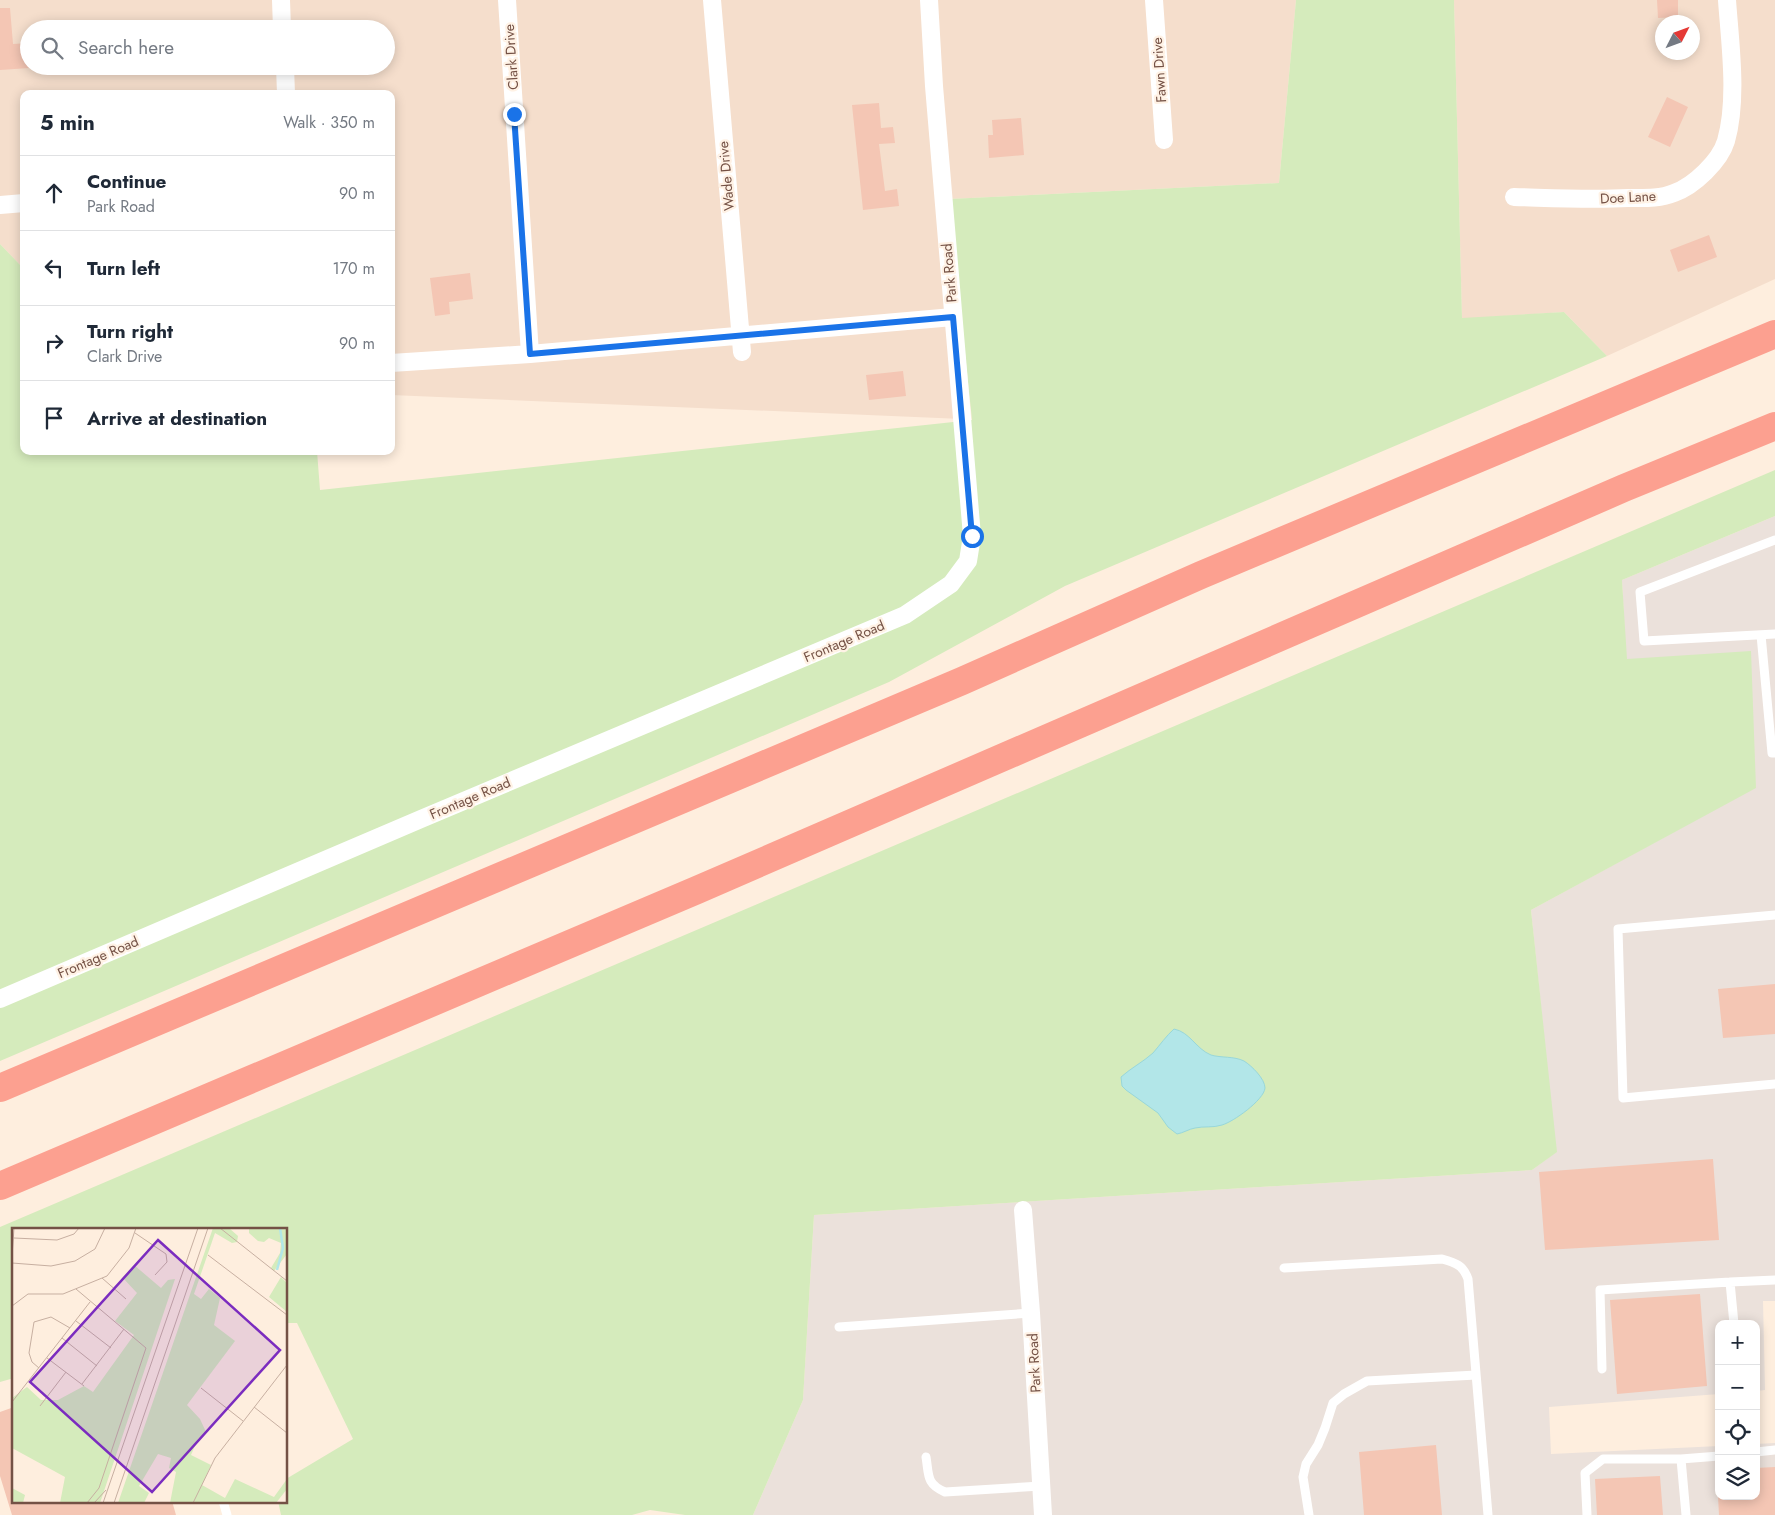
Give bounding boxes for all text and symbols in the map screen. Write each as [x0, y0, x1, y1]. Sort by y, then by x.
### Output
north arrow [1655, 15, 1700, 60]
search box [20, 20, 395, 75]
street label: Clark Drive [499, 23, 523, 91]
icon: search [38, 34, 66, 62]
text: Search here [78, 34, 174, 61]
street label: Fawn Drive [1147, 37, 1171, 103]
route end [503, 103, 526, 126]
text: 5 min [40, 108, 95, 138]
text: Walk · 350 m [283, 111, 375, 134]
street label: Wade Drive [713, 140, 739, 212]
text: Continue [87, 168, 166, 195]
icon: ahead [40, 179, 68, 207]
text: 90 m [339, 182, 375, 205]
street label: Doe Lane [1599, 186, 1657, 208]
text: Park Road [87, 195, 155, 218]
street label: Park Road [936, 243, 962, 303]
icon: left [40, 254, 68, 282]
text: Turn left [87, 255, 160, 282]
text: 170 m [333, 257, 375, 280]
text: Turn right [87, 318, 173, 345]
icon: right [40, 329, 68, 357]
text: 90 m [339, 332, 375, 355]
text: Clark Drive [87, 345, 162, 368]
icon: arrive [40, 404, 68, 432]
text: Arrive at destination [87, 405, 267, 432]
route start [961, 525, 984, 548]
street label: Frontage Road [801, 615, 887, 667]
street label: Frontage Road [427, 772, 513, 824]
street label: Frontage Road [55, 931, 141, 983]
inset map [12, 1228, 288, 1502]
map controls [1715, 1320, 1760, 1500]
button: + [1715, 1320, 1760, 1365]
street label: Park Road [1022, 1333, 1046, 1393]
button: − [1715, 1365, 1760, 1410]
button: locate [1715, 1410, 1760, 1455]
button: layers [1715, 1455, 1760, 1500]

